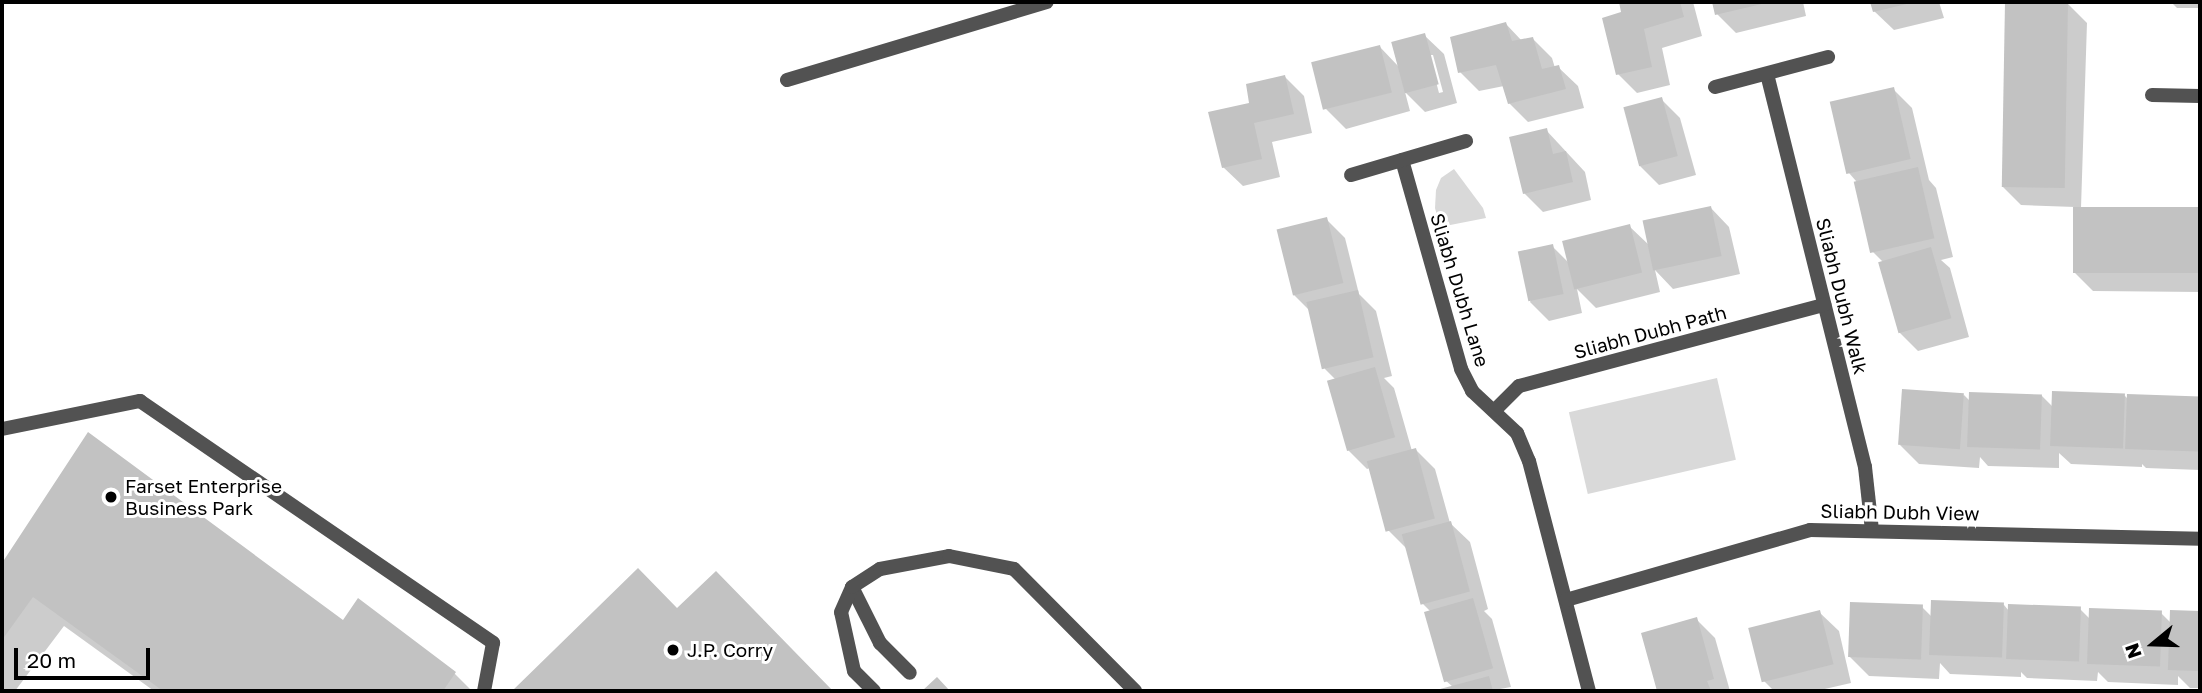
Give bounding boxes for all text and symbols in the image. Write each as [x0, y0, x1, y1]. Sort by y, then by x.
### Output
street label: Sliabh Dubh Lane [1426, 210, 1494, 370]
street label: Sliabh Dubh Walk [1812, 216, 1872, 376]
street label: Sliabh Dubh Path [1571, 301, 1729, 363]
place label: Farset Enterprise Business Park [125, 475, 282, 519]
marker: Farset Enterprise Business Park [103, 489, 119, 505]
street label: Sliabh Dubh View [1820, 499, 1980, 525]
north arrow [2118, 609, 2188, 679]
scale bar [18, 634, 154, 678]
place label: J.P. Corry [687, 639, 773, 661]
text: N [2119, 640, 2146, 662]
marker: J.P. Corry [665, 642, 681, 658]
text: 20 m [27, 647, 76, 673]

